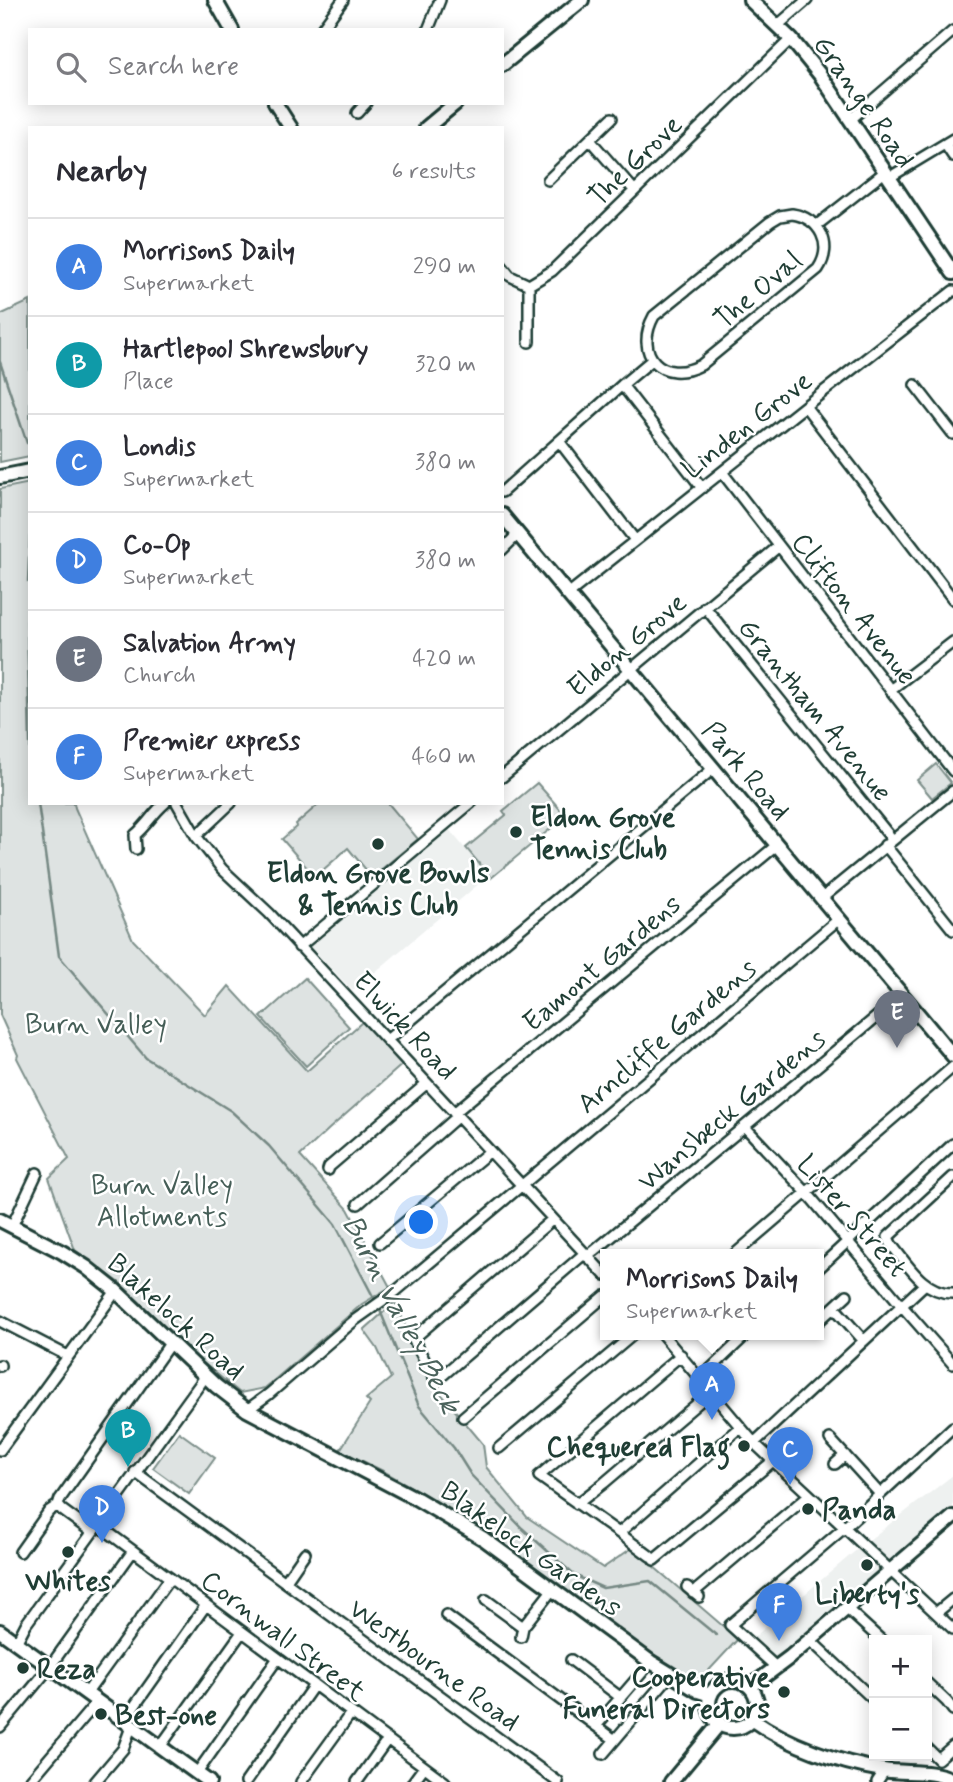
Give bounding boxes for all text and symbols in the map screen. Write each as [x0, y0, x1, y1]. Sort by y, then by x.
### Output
search box [28, 28, 504, 105]
street label: Grange Road [804, 29, 922, 176]
icon: search [52, 48, 90, 86]
text: Search here [108, 50, 239, 84]
street label: The Grove [581, 108, 691, 216]
text: Nearby [56, 152, 147, 191]
text: 6 results [392, 157, 476, 187]
text: Morrisons Daily [123, 235, 295, 269]
street label: The Oval [707, 243, 811, 339]
text: A [71, 252, 87, 282]
text: 290 m [413, 252, 476, 282]
text: Supermarket [123, 269, 254, 299]
text: Hartlepool Shrewsbury [123, 333, 368, 367]
text: B [72, 350, 86, 380]
text: 320 m [415, 350, 476, 380]
street label: Linden Grove [675, 363, 820, 489]
text: Place [123, 367, 174, 397]
text: Londis [123, 431, 196, 465]
text: C [71, 448, 87, 478]
text: 380 m [415, 448, 476, 478]
text: Supermarket [123, 465, 254, 495]
street label: Clifton Avenue [782, 526, 924, 693]
text: Co-Op [123, 529, 191, 563]
text: D [71, 546, 87, 576]
text: 380 m [415, 546, 476, 576]
text: Supermarket [123, 563, 254, 593]
street label: Eldon Grove [560, 585, 695, 707]
street label: Grantham Avenue [729, 611, 900, 810]
text: Salvation Army [123, 627, 296, 661]
text: E [72, 644, 86, 674]
text: 420 m [412, 644, 476, 674]
text: Church [123, 661, 196, 691]
street label: Park Road [693, 714, 798, 829]
text: Premier express [123, 725, 300, 759]
text: F [73, 742, 85, 772]
text: 460 m [412, 742, 476, 772]
text: Supermarket [123, 759, 254, 789]
place label: Eldon Grove Tennis Club [530, 800, 676, 869]
marker: Eldon Grove Tennis Club [508, 824, 524, 840]
marker: Eldon Grove Bowls & Tennis Club [370, 836, 386, 852]
place label: Eldon Grove Bowls & Tennis Club [267, 856, 490, 925]
street label: Eamont Gardens [516, 887, 690, 1041]
street label: Arncliffe Gardens [570, 951, 765, 1123]
street label: Elwick Road [344, 964, 464, 1089]
pin: E [874, 990, 920, 1048]
park label: Burn Valley [25, 1007, 167, 1044]
street label: Wansbeck Gardens [631, 1021, 834, 1200]
street label: Lister Street [787, 1147, 915, 1286]
park label: Burn Valley Allotments [91, 1168, 233, 1237]
your location [404, 1205, 438, 1239]
water label: Burn Valley Beck [332, 1209, 470, 1422]
street label: Blakelock Road [98, 1246, 252, 1390]
popup [600, 1249, 824, 1340]
text: Morrisons Daily [626, 1263, 798, 1297]
text: Supermarket [626, 1297, 757, 1327]
pin: A [689, 1362, 735, 1420]
pin: B [105, 1409, 151, 1467]
pin: C [767, 1427, 813, 1485]
place label: Chequered Flag [547, 1430, 730, 1470]
marker: Chequered Flag [736, 1438, 752, 1454]
street label: Blakelock Gardens [432, 1473, 629, 1627]
pin: D [79, 1485, 125, 1543]
place label: Panda [822, 1493, 896, 1530]
marker: Panda [800, 1501, 816, 1517]
marker: Whites [60, 1544, 76, 1560]
marker: Liberty's [859, 1557, 875, 1573]
street label: Cornwall Street [192, 1563, 373, 1712]
place label: Whites [25, 1564, 111, 1601]
place label: Liberty's [815, 1577, 920, 1614]
pin: F [756, 1583, 802, 1641]
street label: Westbourne Road [340, 1591, 527, 1741]
map controls [869, 1635, 932, 1761]
button: + [869, 1635, 932, 1698]
place label: Reza [37, 1652, 96, 1689]
marker: Reza [15, 1660, 31, 1676]
place label: Cooperative Funeral Directors [563, 1660, 770, 1729]
marker: Cooperative Funeral Directors [776, 1684, 792, 1700]
place label: Best-one [115, 1698, 217, 1735]
button: − [869, 1698, 932, 1761]
marker: Best-one [93, 1706, 109, 1722]

